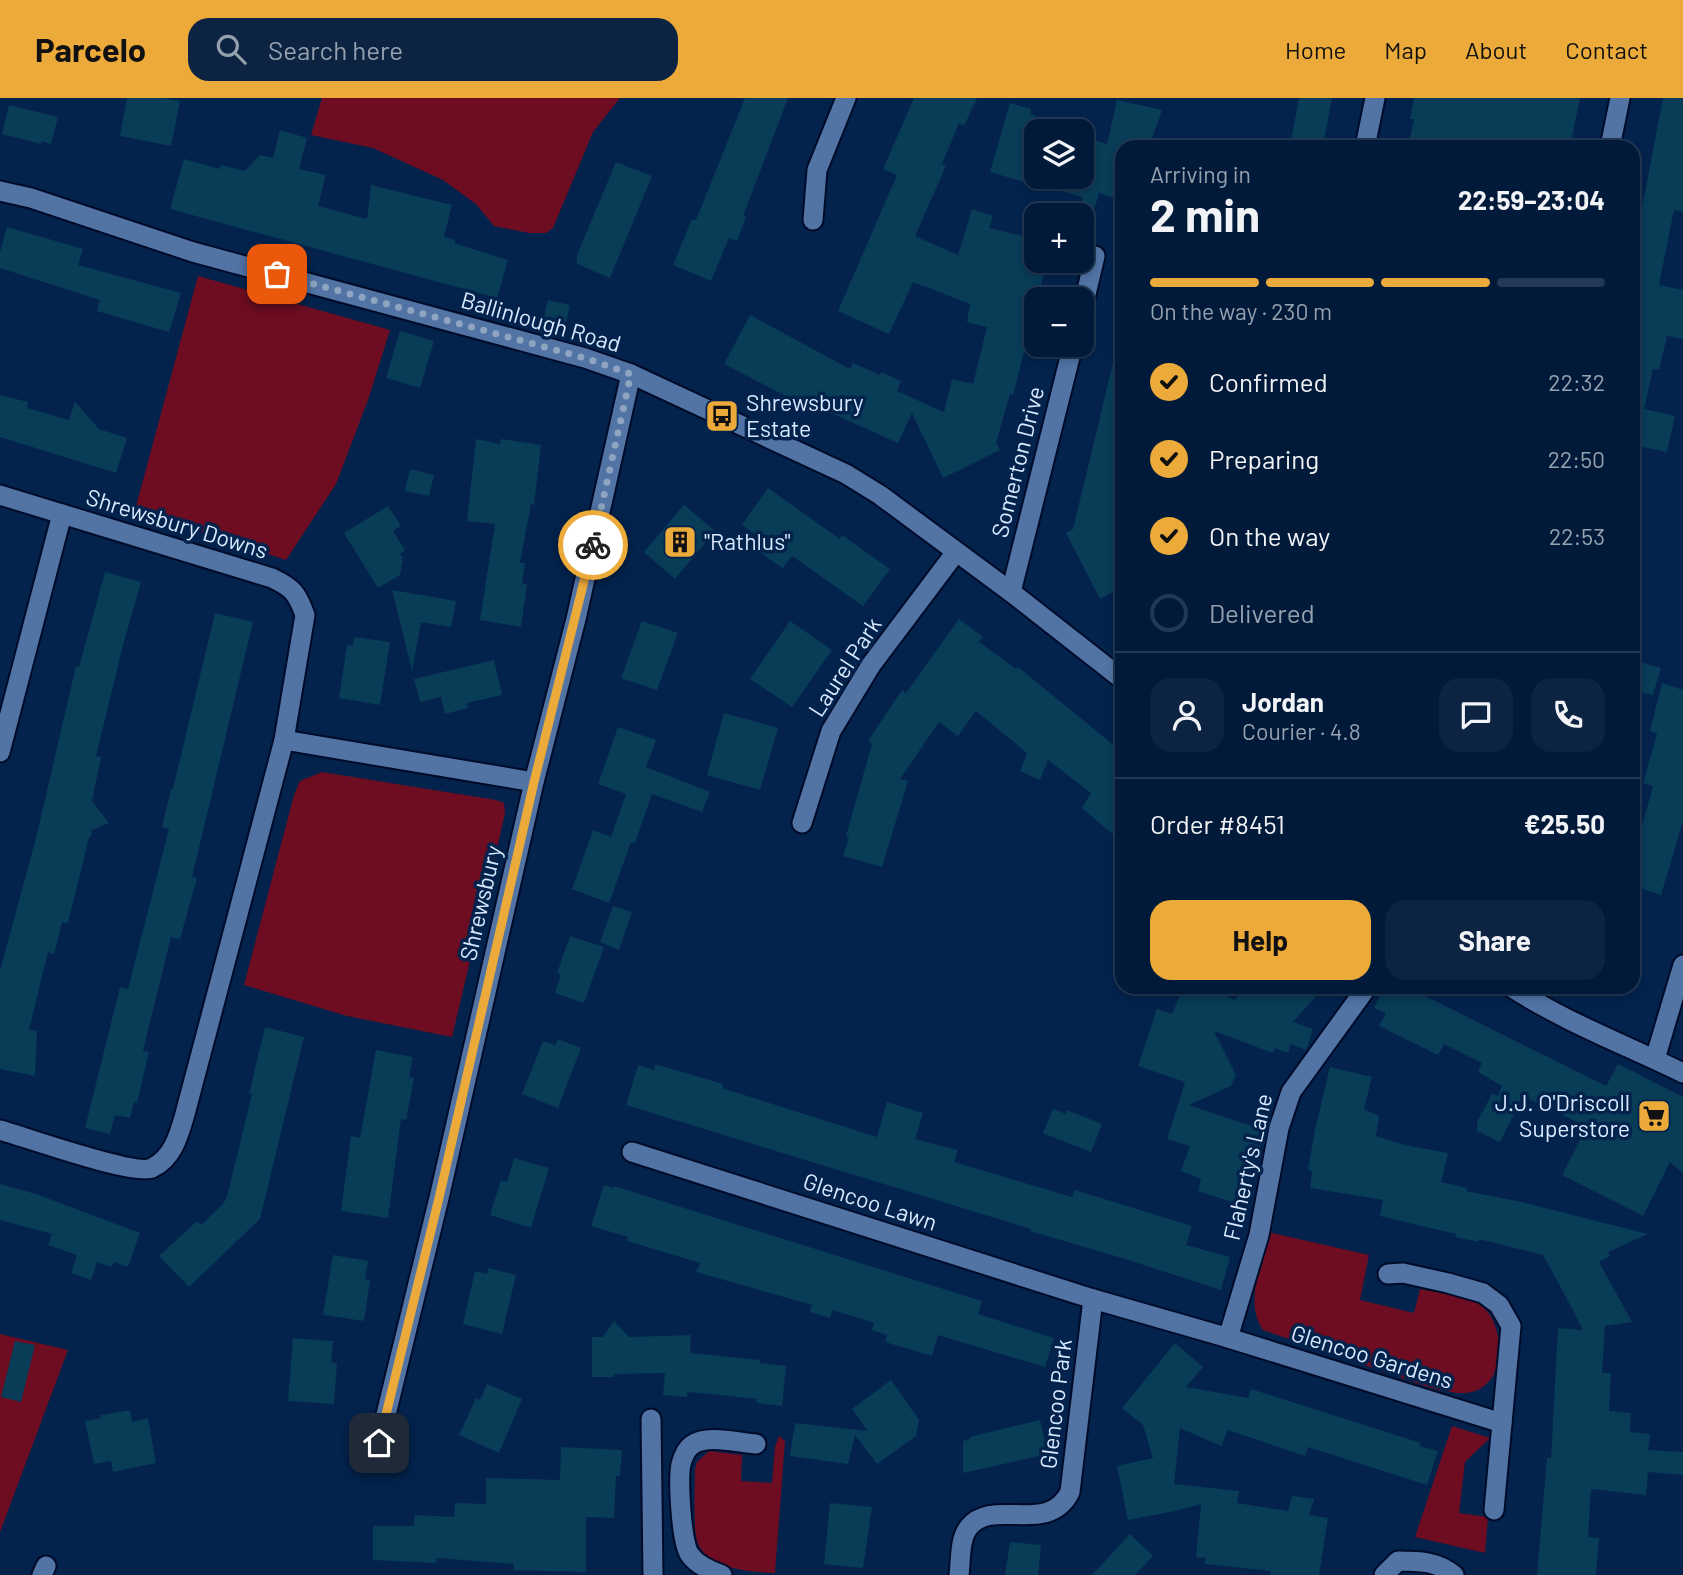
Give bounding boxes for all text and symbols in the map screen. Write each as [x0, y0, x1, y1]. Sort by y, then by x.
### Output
search box [188, 18, 678, 81]
text: Parcelo [35, 29, 146, 69]
icon: search [212, 30, 250, 68]
text: Search here [268, 34, 403, 65]
text: Home [1285, 35, 1346, 64]
text: Map [1384, 35, 1427, 64]
text: About [1465, 35, 1527, 64]
text: Contact [1565, 35, 1648, 64]
map controls [1024, 119, 1094, 357]
button: layers [1024, 119, 1094, 189]
text: Arriving in [1150, 160, 1251, 188]
text: 22:59–23:04 [1458, 184, 1605, 215]
text: 2 min [1150, 186, 1260, 241]
button: + [1024, 203, 1094, 273]
pin [247, 244, 307, 304]
icon: bag [258, 255, 296, 293]
street label: Ballinlough Road [458, 285, 625, 357]
button: − [1024, 287, 1094, 357]
text: On the way · 230 m [1150, 297, 1332, 325]
icon: check [1150, 363, 1188, 401]
text: Confirmed [1209, 366, 1328, 397]
text: 22:32 [1548, 368, 1605, 396]
street label: Somerton Drive [985, 383, 1049, 540]
place label: Shrewsbury Estate [746, 388, 864, 442]
bus stop icon: Shrewsbury Estate [703, 397, 741, 435]
icon: check [1150, 440, 1188, 478]
text: Preparing [1209, 443, 1319, 474]
text: 22:50 [1548, 445, 1605, 473]
street label: Shrewsbury Downs [83, 482, 271, 564]
courier [558, 510, 628, 580]
icon: check [1150, 517, 1188, 555]
text: On the way [1209, 520, 1330, 551]
text: 22:53 [1549, 522, 1605, 550]
building icon: "Rathlus" [661, 523, 699, 561]
icon: bike [574, 526, 612, 564]
place label: "Rathlus" [704, 527, 791, 555]
text: Delivered [1209, 597, 1315, 628]
street label: Laurel Park [802, 612, 887, 721]
button: person [1150, 678, 1224, 752]
button: chat [1439, 678, 1513, 752]
button: phone [1531, 678, 1605, 752]
text: Jordan [1242, 686, 1324, 717]
text: Courier · 4.8 [1242, 717, 1361, 745]
text: Order #8451 [1150, 808, 1285, 839]
text: €25.50 [1524, 808, 1605, 839]
street label: Shrewsbury [453, 842, 507, 963]
button: Help [1150, 900, 1371, 980]
button: Share [1385, 900, 1605, 980]
place label: J.J. O'Driscoll Superstore [1495, 1088, 1630, 1142]
street label: Flaherty's Lane [1217, 1091, 1278, 1243]
supermarket icon: J.J. O'Driscoll Superstore [1635, 1097, 1673, 1135]
street label: Glencoo Lawn [800, 1166, 941, 1236]
street label: Glencoo Gardens [1288, 1318, 1457, 1394]
street label: Glencoo Park [1033, 1337, 1077, 1470]
pin [349, 1413, 409, 1473]
icon: home [360, 1424, 398, 1462]

